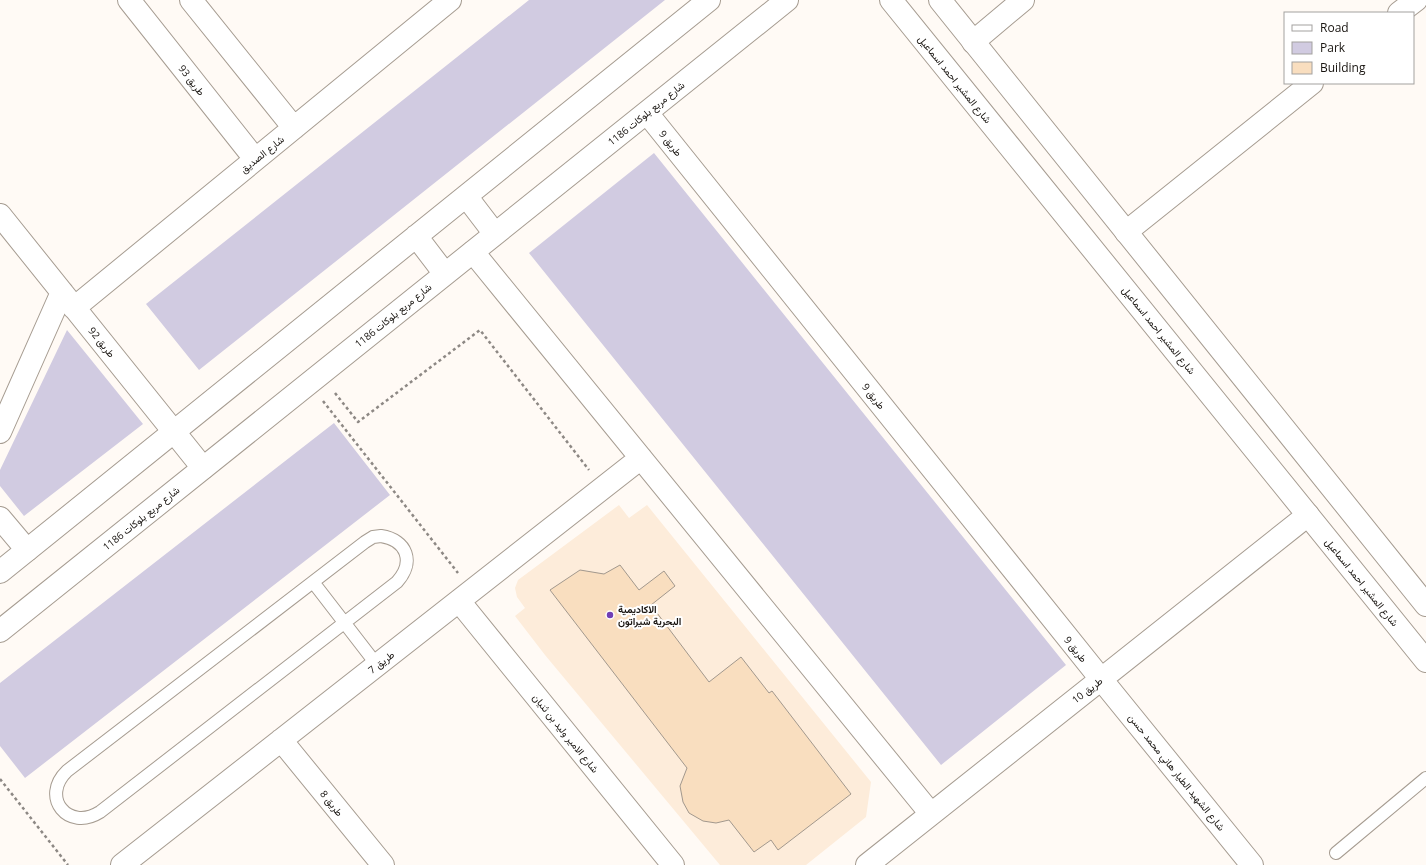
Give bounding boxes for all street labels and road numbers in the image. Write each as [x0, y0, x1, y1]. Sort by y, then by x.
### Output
street label: شارع المشير احمد اسماعيل [915, 32, 995, 126]
street label: طريق 93 [176, 62, 209, 99]
street label: شارع مربع بلوكات 1186 [605, 78, 687, 148]
street label: طريق 9 [656, 127, 686, 159]
street label: شارع الصديق [237, 132, 287, 176]
street label: شارع مربع بلوكات 1186 [352, 280, 434, 350]
street label: شارع المشير احمد اسماعيل [1119, 283, 1199, 377]
street label: طريق 92 [85, 324, 119, 360]
street label: طريق 9 [859, 380, 889, 412]
street label: شارع مربع بلوكات 1186 [100, 483, 182, 553]
street label: شارع المشير احمد اسماعيل [1322, 535, 1402, 629]
street label: طريق 9 [1061, 633, 1091, 665]
street label: طريق 7 [365, 647, 397, 677]
street label: طريق 10 [1069, 673, 1106, 706]
street label: شارع الامير وليد بن ثنيان [530, 691, 602, 775]
street label: شارع الشهيد الطيار هاني محمد حسن [1124, 711, 1229, 835]
street label: طريق 8 [317, 787, 347, 819]

